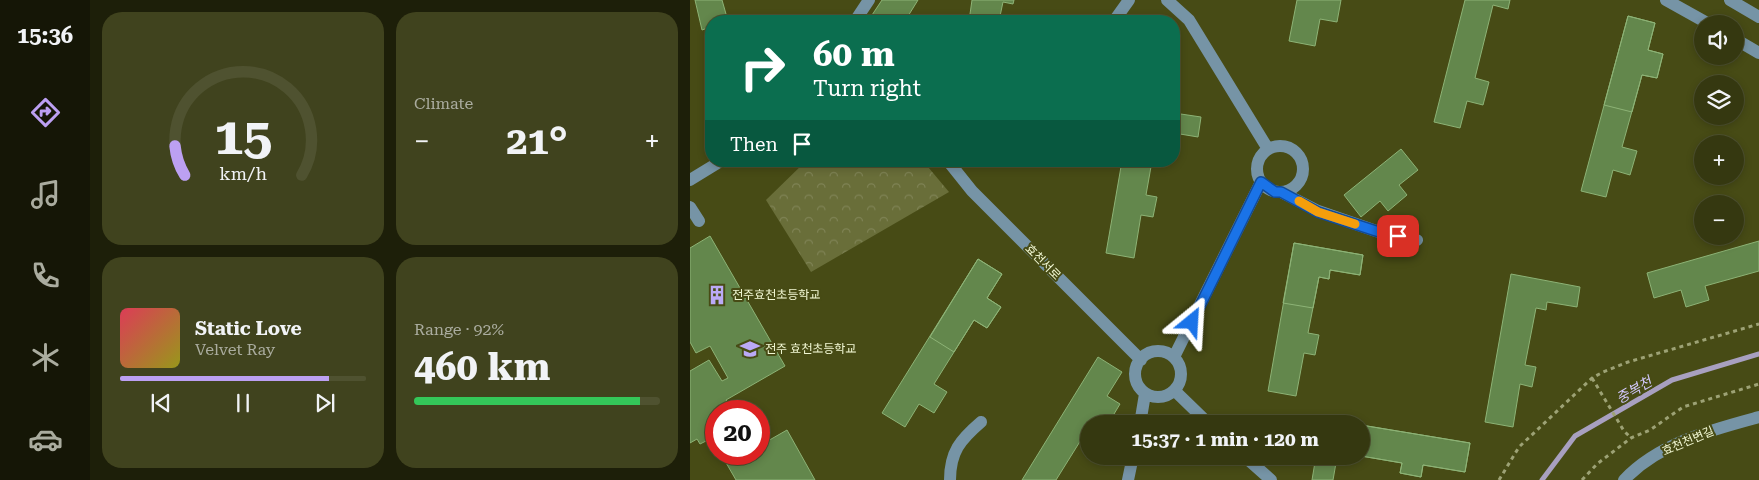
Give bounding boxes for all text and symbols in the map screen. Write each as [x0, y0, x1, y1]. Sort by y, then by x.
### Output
map controls [1694, 15, 1744, 245]
button: sound [1694, 15, 1744, 65]
text: 15:36 [17, 23, 73, 48]
text: 60 m [813, 34, 895, 75]
icon: right [730, 35, 795, 100]
button: layers [1694, 75, 1744, 125]
text: Turn right [813, 76, 921, 101]
text: Climate [414, 94, 473, 113]
icon: directions [28, 95, 63, 130]
text: 15 [214, 106, 272, 167]
text: 21° [506, 119, 568, 163]
text: − [414, 125, 430, 158]
text: + [644, 125, 660, 158]
icon: arrive [788, 130, 816, 158]
text: Then [730, 133, 778, 156]
button: + [1694, 135, 1744, 185]
text: km/h [219, 163, 267, 184]
icon: music [28, 177, 63, 212]
button: − [1694, 195, 1744, 245]
pin [1377, 215, 1419, 257]
icon: arrive [1384, 222, 1412, 250]
street label: 효천서로 [1022, 241, 1064, 283]
icon: phone [28, 258, 63, 293]
building icon: 전주효천초등학교 [706, 284, 728, 306]
place label: 전주효천초등학교 [732, 288, 820, 302]
position arrow [1165, 295, 1217, 347]
text: Static Love [195, 317, 302, 340]
text: Range · 92% [414, 320, 504, 339]
school or university icon: 전주 효천초등학교 [739, 338, 761, 360]
icon: climate [28, 340, 63, 375]
text: Velvet Ray [195, 340, 275, 359]
place label: 전주 효천초등학교 [765, 342, 856, 356]
text: 460 km [414, 345, 550, 389]
water label: 중복천 [1613, 373, 1656, 407]
icon: previous [147, 389, 175, 417]
icon: pause [229, 389, 257, 417]
icon: next [311, 389, 339, 417]
speed limit sign: 20 [705, 400, 770, 465]
icon: car [28, 422, 63, 457]
street label: 효천천변길 [1660, 424, 1716, 458]
text: 15:37 · 1 min · 120 m [1131, 428, 1319, 451]

